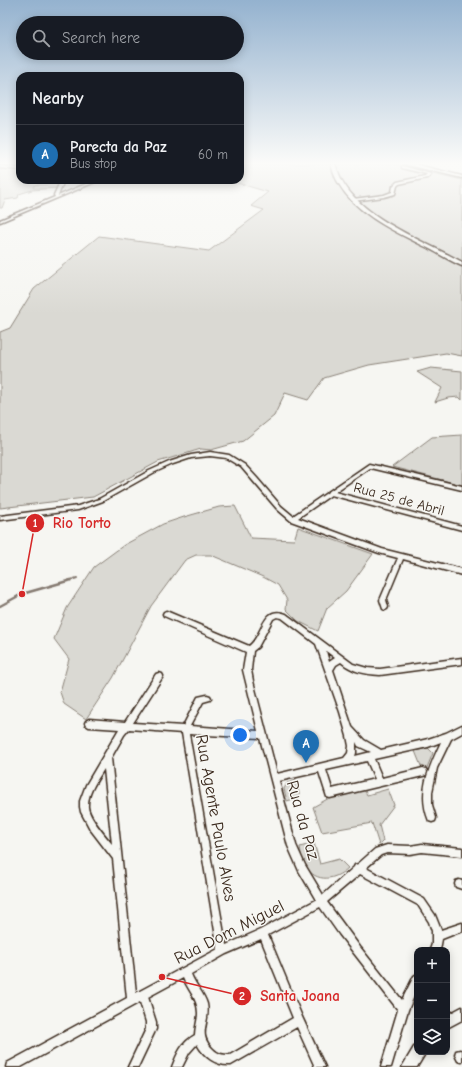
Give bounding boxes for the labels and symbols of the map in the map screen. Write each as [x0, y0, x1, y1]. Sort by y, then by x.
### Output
street label: Rua 25 de Abril [352, 479, 446, 519]
callout: Rio Torto [25, 509, 119, 536]
text: Rio Torto [53, 514, 111, 532]
text: 1 [33, 516, 38, 530]
your location [230, 725, 250, 745]
pin: A [293, 730, 319, 763]
street label: Rua Agente Paulo Alves [192, 733, 240, 903]
street label: Rua da Paz [283, 778, 324, 862]
street label: Rua Dom Miguel [171, 896, 287, 968]
callout: Santa Joana [232, 982, 348, 1009]
text: Santa Joana [260, 987, 340, 1005]
text: 2 [239, 989, 245, 1003]

